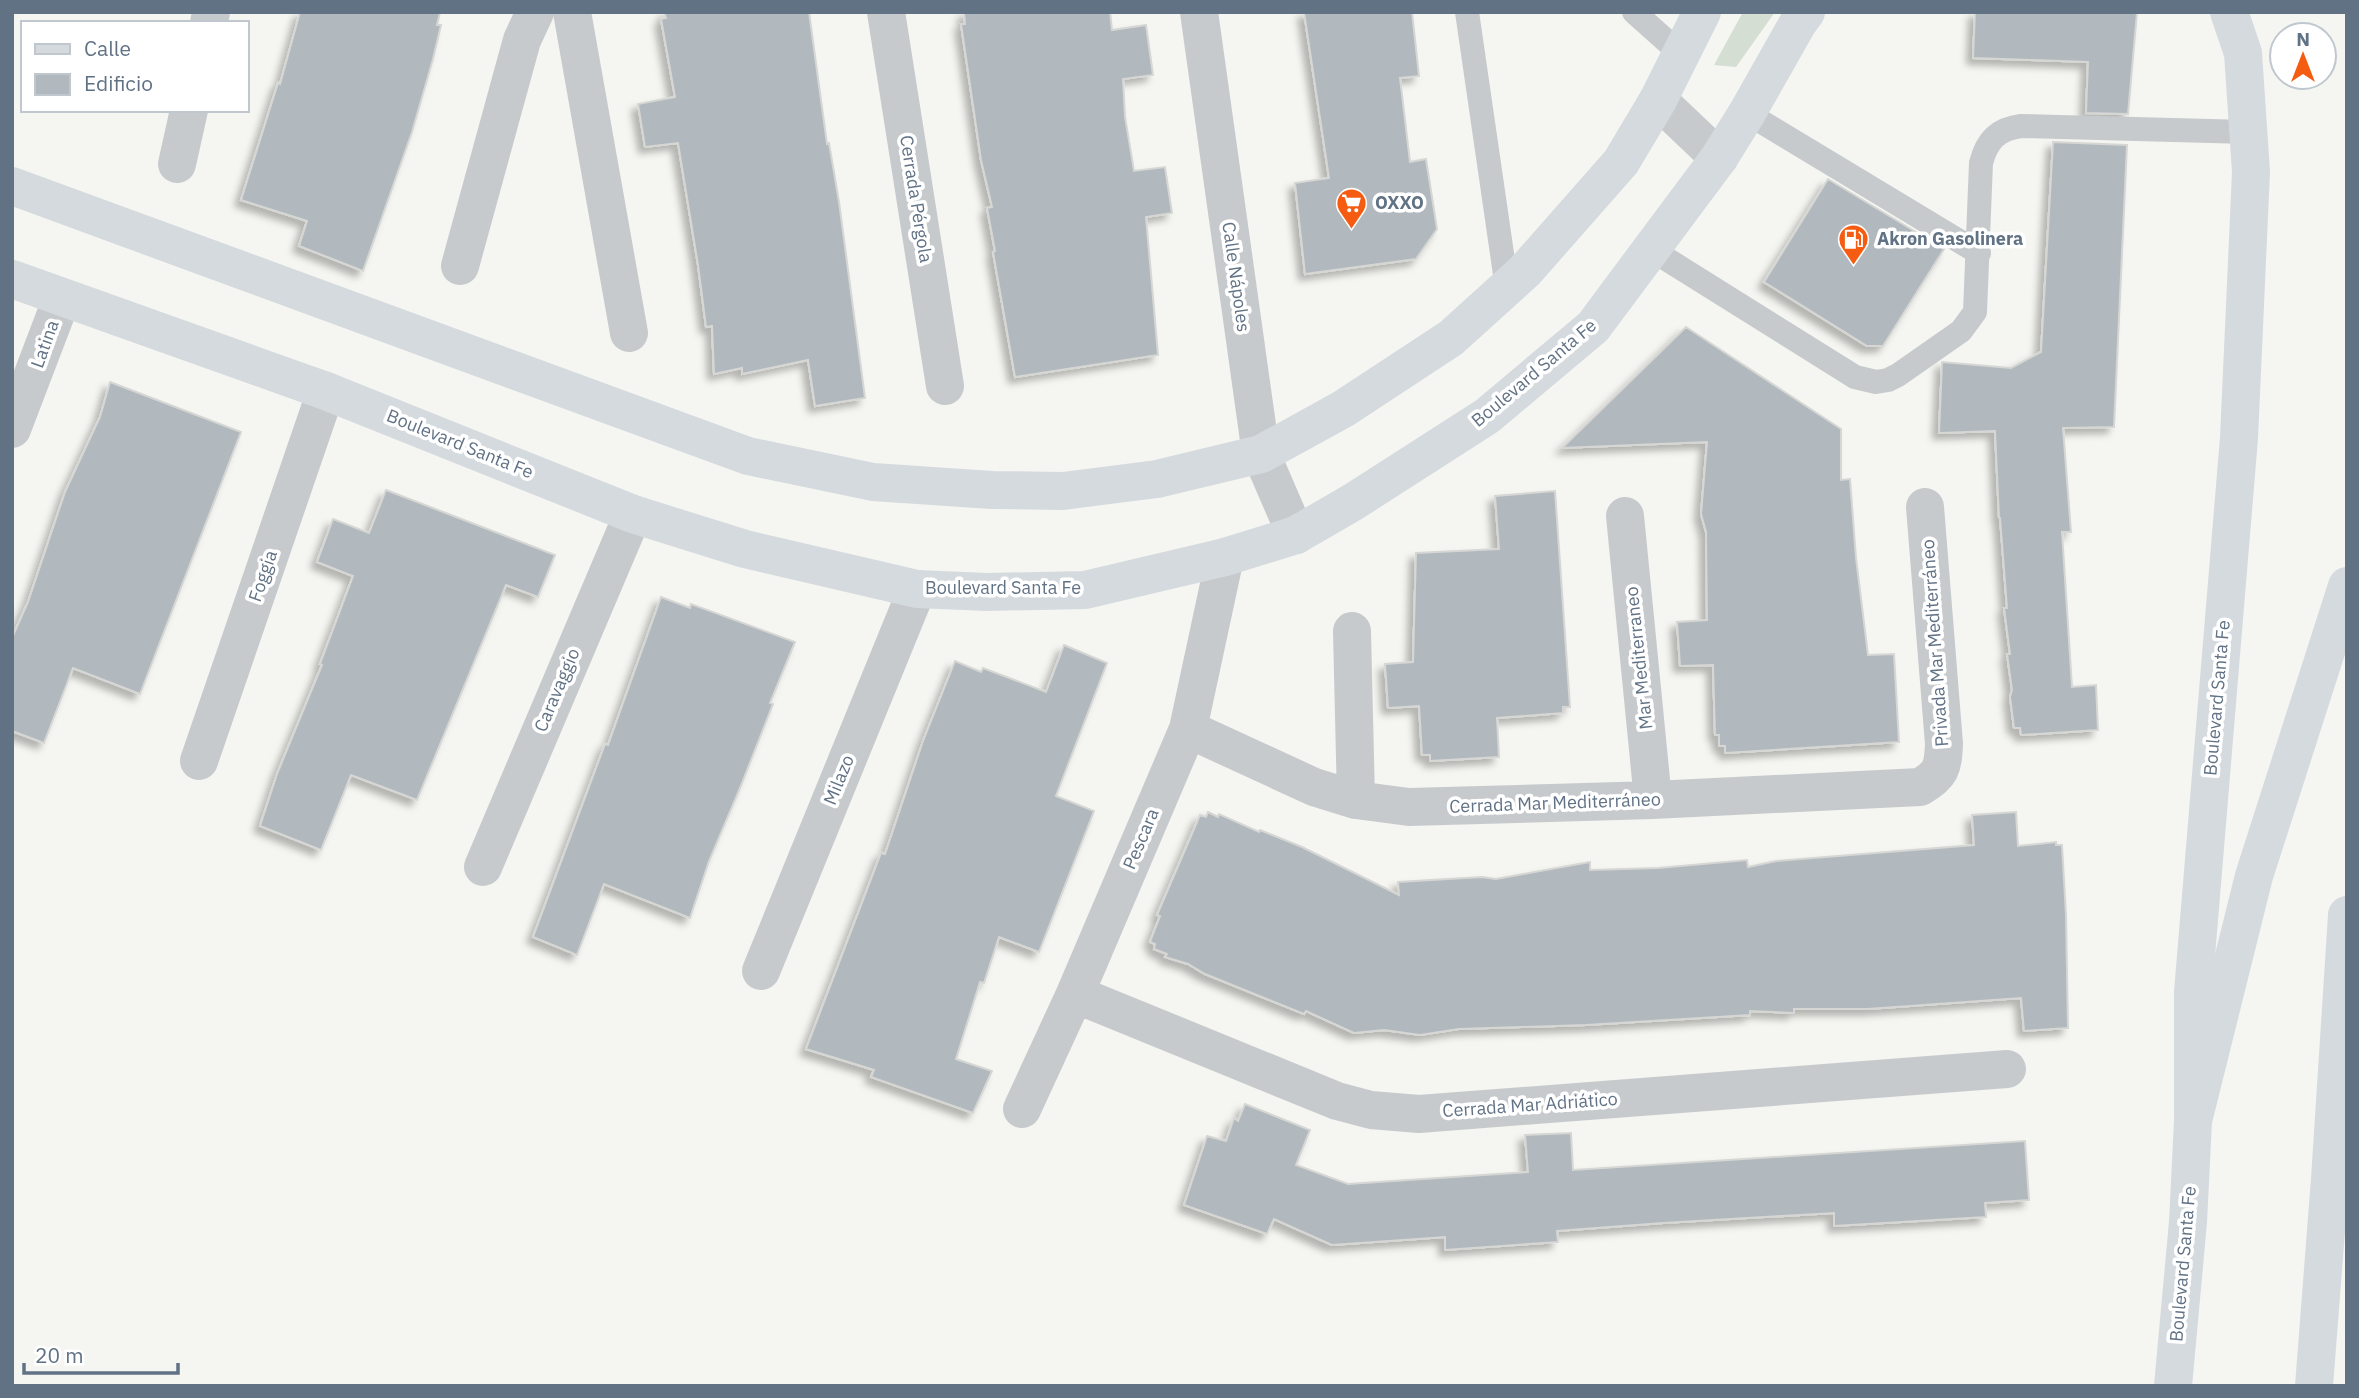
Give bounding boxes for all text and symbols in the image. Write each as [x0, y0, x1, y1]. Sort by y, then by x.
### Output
legend [21, 21, 248, 112]
north arrow [2268, 21, 2338, 91]
text: N [2296, 27, 2310, 51]
text: Calle [84, 34, 131, 62]
text: Edificio [84, 69, 153, 97]
street label: Cerrada Pérgola [895, 134, 938, 265]
supermarket icon: OXXO [1335, 186, 1369, 230]
place label: OXXO [1375, 191, 1424, 214]
street label: Calle Nápoles [1217, 220, 1256, 334]
fuel station icon: Akron Gasolinera [1837, 222, 1871, 266]
place label: Akron Gasolinera [1877, 227, 2023, 250]
street label: Boulevard Santa Fe [1466, 314, 1601, 432]
street label: Latina [25, 316, 64, 371]
street label: Boulevard Santa Fe [383, 404, 537, 483]
street label: Privada Mar Mediterráneo [1916, 538, 1953, 748]
street label: Foggia [243, 547, 282, 605]
street label: Boulevard Santa Fe [925, 576, 1081, 599]
street label: Mar Mediterraneo [1620, 585, 1657, 731]
street label: Boulevard Santa Fe [2198, 619, 2235, 777]
street label: Caravaggio [529, 644, 584, 735]
street label: Milazo [818, 751, 859, 808]
street label: Cerrada Mar Mediterráneo [1449, 787, 1661, 818]
street label: Pescara [1117, 804, 1164, 873]
street label: Cerrada Mar Adriático [1442, 1087, 1618, 1122]
street label: Boulevard Santa Fe [2164, 1185, 2201, 1343]
scale bar [24, 1332, 178, 1376]
text: 20 m [35, 1341, 84, 1369]

